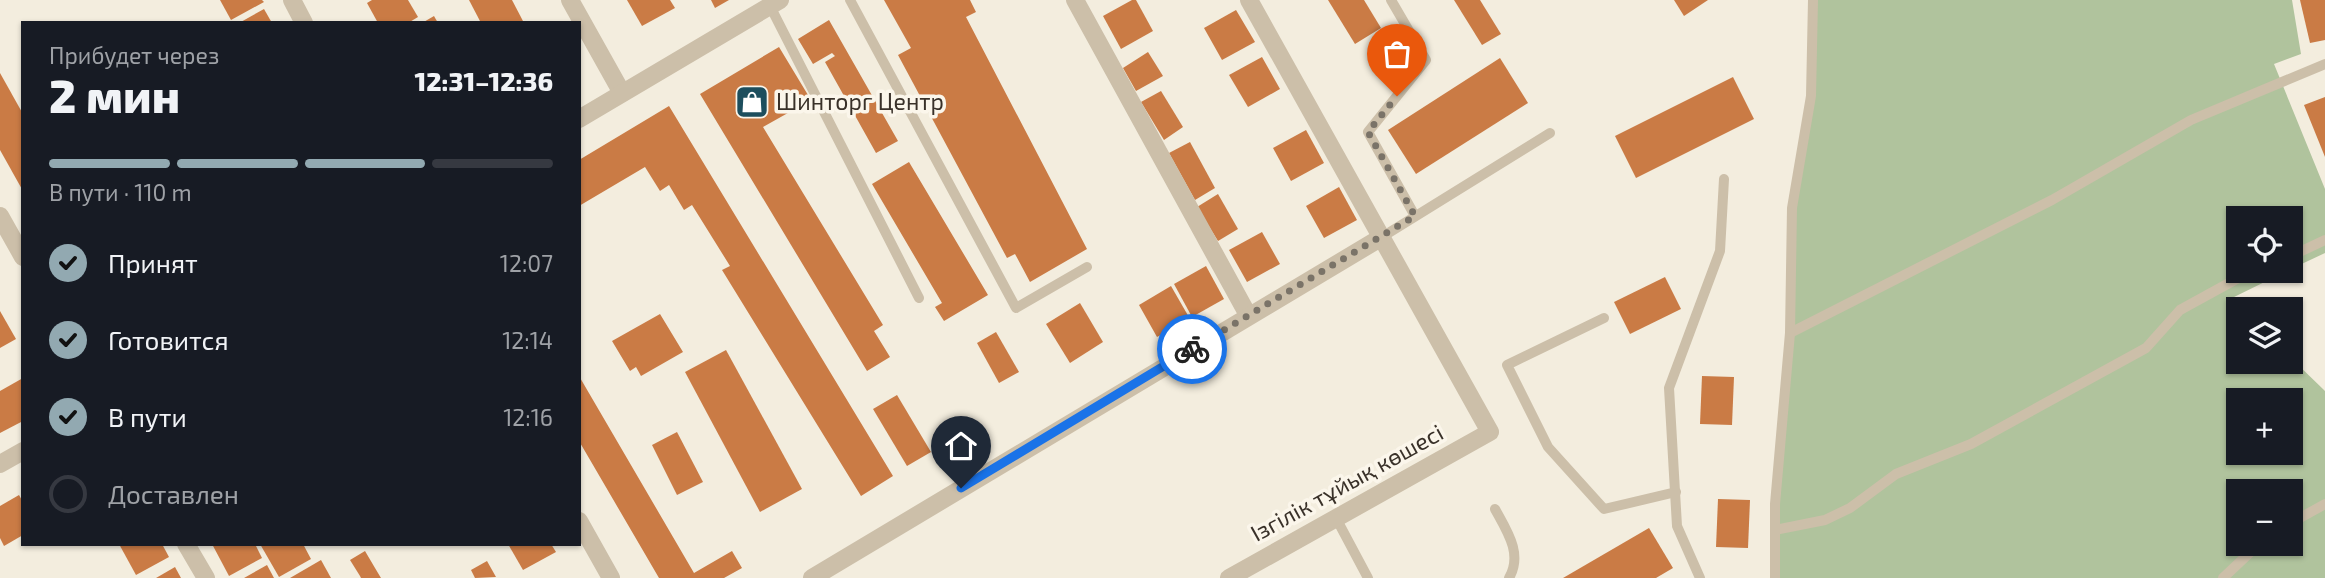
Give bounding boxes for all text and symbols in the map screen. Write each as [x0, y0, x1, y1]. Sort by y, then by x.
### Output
pin [1367, 24, 1427, 96]
icon: bag [1378, 35, 1416, 73]
text: Прибудет через [49, 41, 219, 69]
text: 12:31–12:36 [414, 65, 553, 96]
text: 2 мин [49, 67, 180, 122]
shop icon: Шинторг Центр [733, 83, 771, 121]
place label: Шинторг Центр [776, 87, 944, 115]
text: В пути · 110 m [49, 178, 192, 206]
map controls [2226, 206, 2303, 556]
button: locate [2226, 206, 2303, 283]
icon: check [49, 244, 87, 282]
text: Принят [108, 247, 198, 278]
text: 12:07 [500, 249, 553, 277]
button: layers [2226, 297, 2303, 374]
courier [1157, 314, 1227, 384]
icon: check [49, 321, 87, 359]
text: Готовится [108, 324, 229, 355]
text: 12:14 [502, 326, 553, 354]
icon: bike [1173, 330, 1211, 368]
button: + [2226, 388, 2303, 465]
icon: check [49, 398, 87, 436]
text: В пути [108, 401, 187, 432]
text: 12:16 [503, 403, 553, 431]
pin [931, 416, 991, 488]
street label: Ізгілік тұйық көшесі [1245, 418, 1448, 547]
icon: home [942, 427, 980, 465]
text: Доставлен [108, 478, 239, 509]
button: − [2226, 479, 2303, 556]

